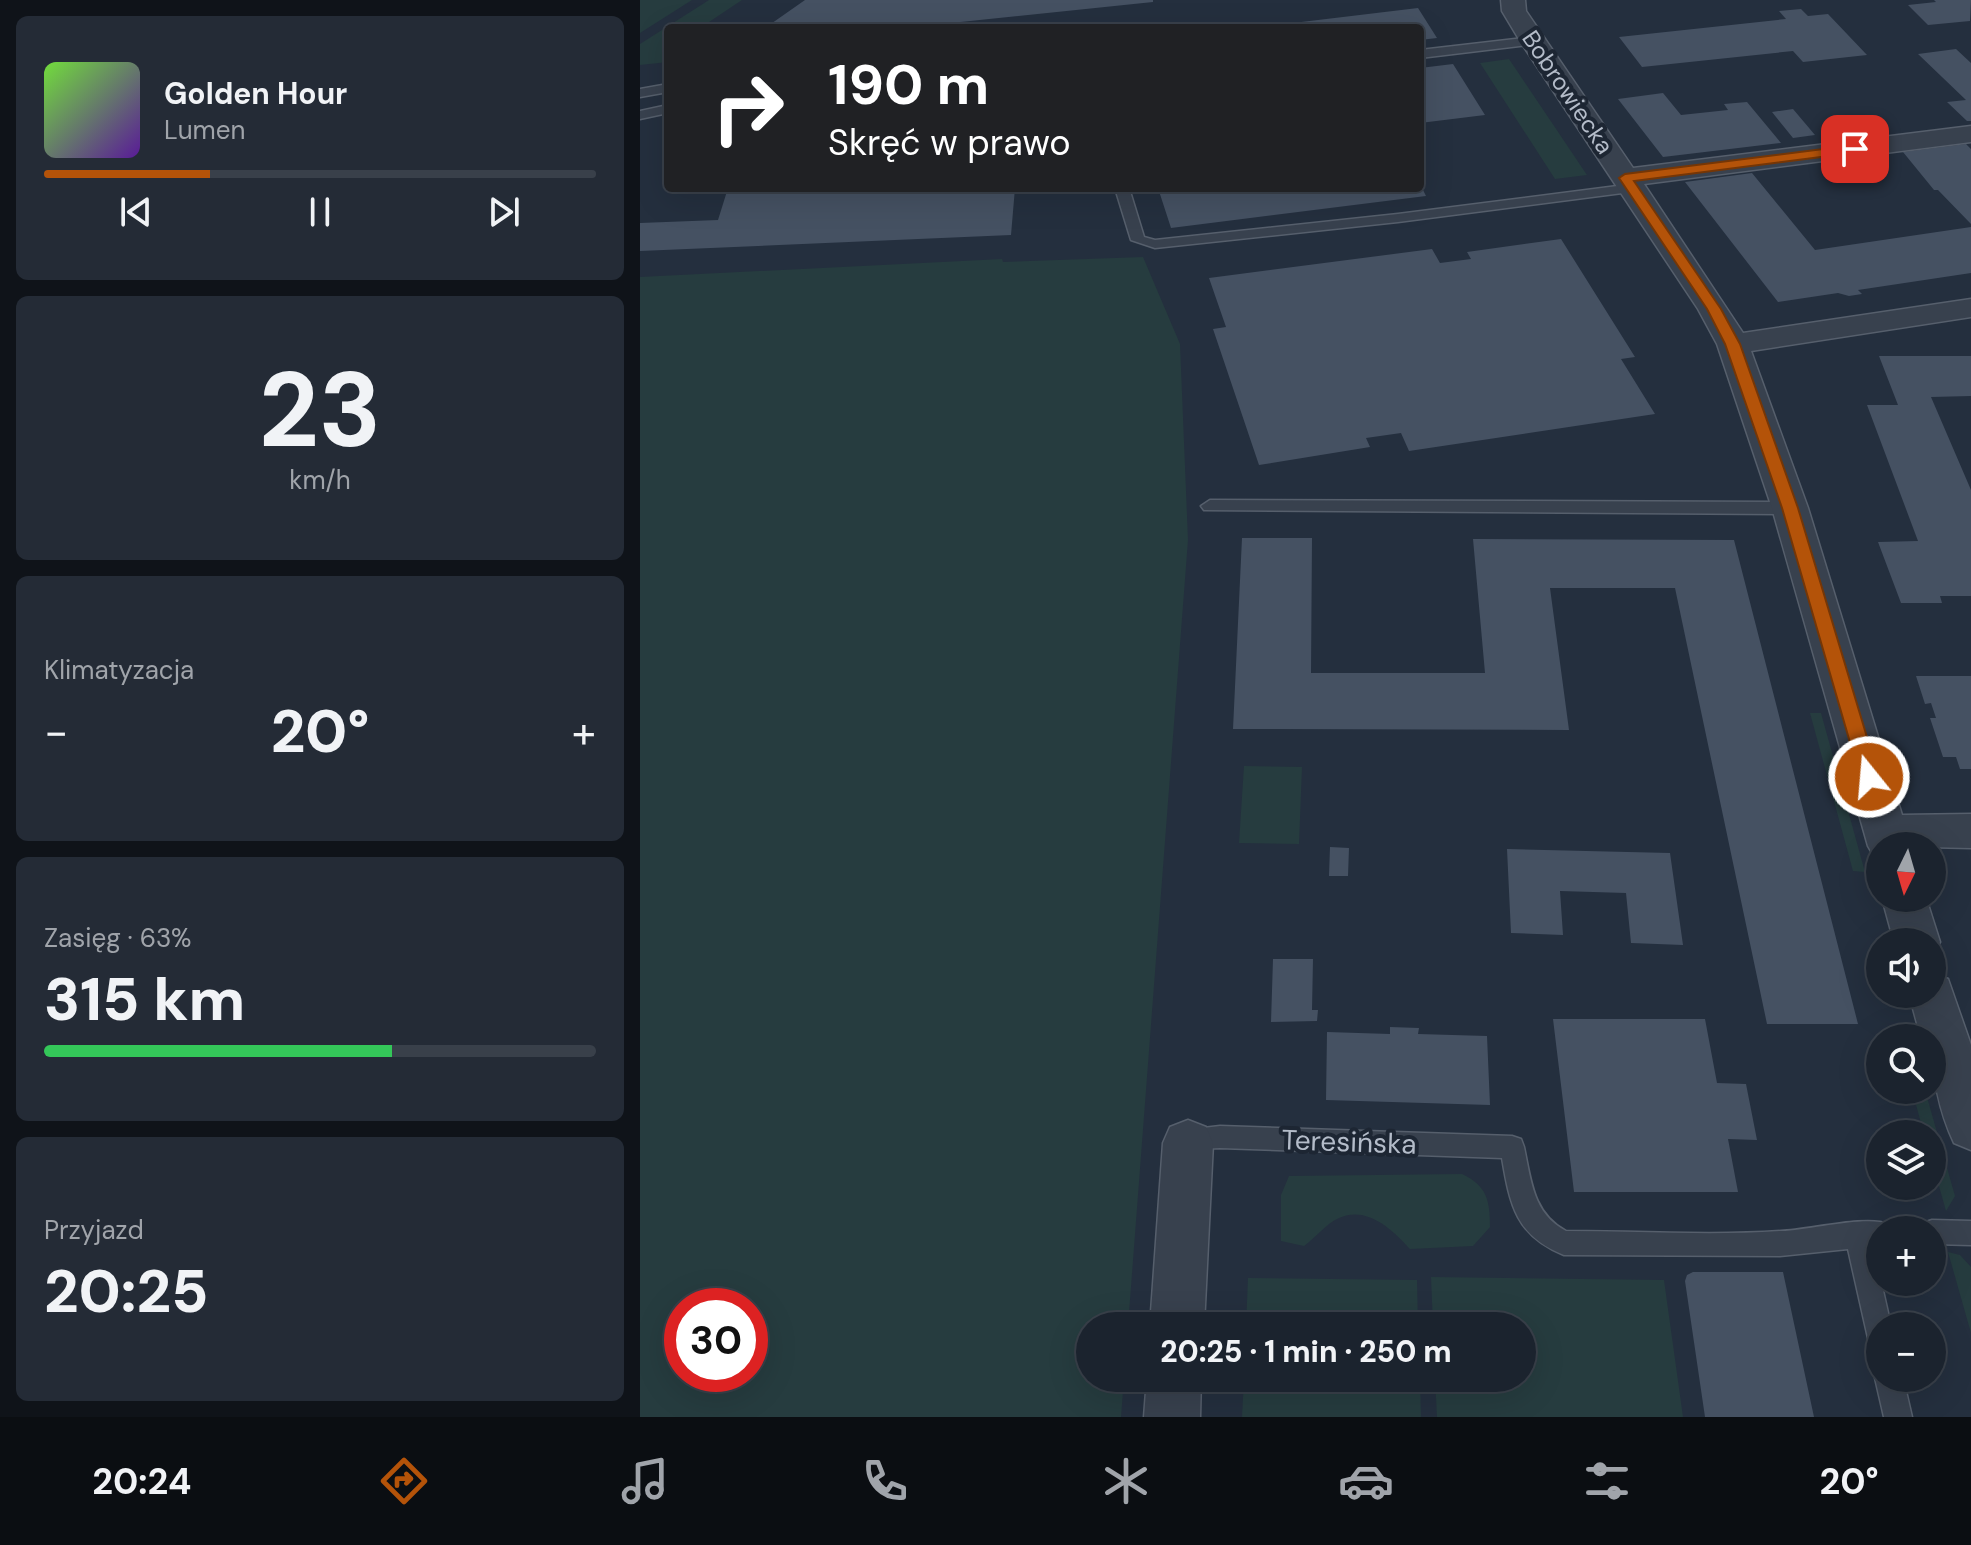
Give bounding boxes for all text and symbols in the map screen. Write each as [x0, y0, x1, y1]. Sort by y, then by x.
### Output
street label: Bobrowiecka [1515, 24, 1621, 160]
text: 190 m [828, 48, 989, 121]
icon: right [696, 56, 800, 160]
text: Golden Hour [164, 74, 347, 113]
text: Lumen [164, 113, 245, 147]
pin [1821, 115, 1889, 183]
text: Skręć w prawo [828, 119, 1071, 166]
icon: arrive [1833, 127, 1877, 171]
icon: previous [114, 190, 158, 234]
icon: pause [298, 190, 342, 234]
icon: next [482, 190, 526, 234]
text: 23 [259, 343, 381, 478]
text: km/h [289, 463, 351, 497]
text: Klimatyzacja [44, 653, 194, 687]
text: 20° [271, 692, 369, 771]
text: − [44, 703, 68, 761]
text: + [572, 703, 596, 761]
position arrow [1827, 735, 1911, 819]
north arrow [1866, 832, 1946, 912]
map controls [1866, 832, 1946, 1392]
text: Zasięg · 63% [44, 921, 191, 955]
button: sound [1866, 928, 1946, 1008]
text: 315 km [44, 960, 245, 1039]
button: search [1866, 1024, 1946, 1104]
button: layers [1866, 1120, 1946, 1200]
street label: Teresińska [1281, 1121, 1417, 1163]
text: Przyjazd [44, 1213, 144, 1247]
button: + [1866, 1216, 1946, 1296]
text: 20:25 [44, 1252, 209, 1331]
speed limit sign: 30 [664, 1288, 768, 1392]
button: − [1866, 1312, 1946, 1392]
text: 20:25 · 1 min · 250 m [1160, 1332, 1452, 1371]
icon: directions [376, 1453, 432, 1509]
icon: music [617, 1453, 673, 1509]
icon: phone [857, 1453, 913, 1509]
icon: climate [1098, 1453, 1154, 1509]
icon: car [1338, 1453, 1394, 1509]
icon: filters [1579, 1453, 1635, 1509]
text: 20:24 [92, 1458, 191, 1505]
text: 20° [1820, 1458, 1879, 1505]

